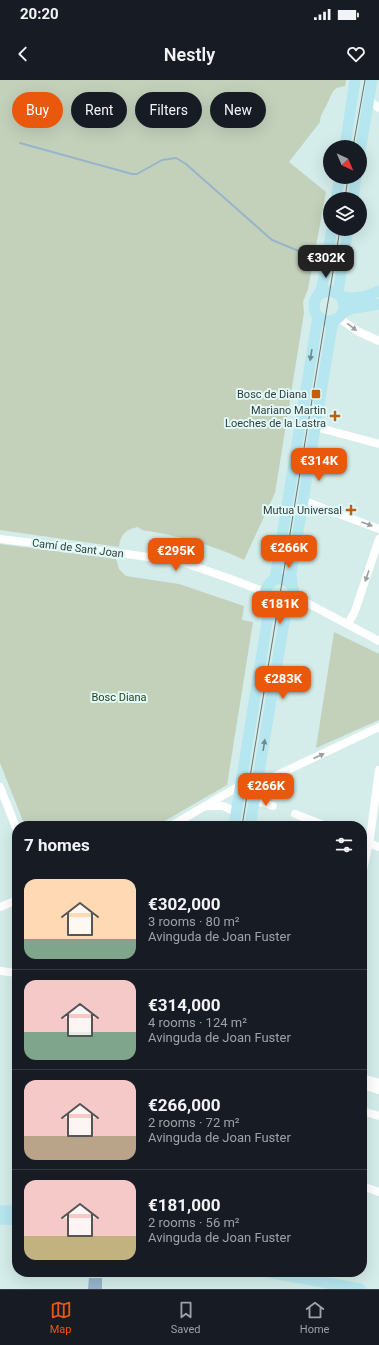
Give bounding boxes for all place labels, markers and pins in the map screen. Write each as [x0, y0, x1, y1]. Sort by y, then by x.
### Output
pin: €302K [298, 245, 354, 279]
place label: Bosc de Diana [237, 388, 307, 401]
marker: Bosc de Diana [310, 388, 322, 400]
place label: Mariano Martin Loeches de la Lastra [225, 404, 326, 430]
marker: Mariano Martin Loeches de la Lastra [329, 410, 341, 422]
pin: €314K [291, 448, 347, 482]
place label: Mutua Universal [263, 504, 342, 517]
marker: Mutua Universal [345, 504, 357, 516]
pin: €266K [261, 535, 317, 569]
pin: €295K [148, 538, 204, 572]
pin: €181K [252, 591, 308, 625]
pin: €283K [255, 666, 311, 700]
pin: €266K [238, 773, 294, 807]

